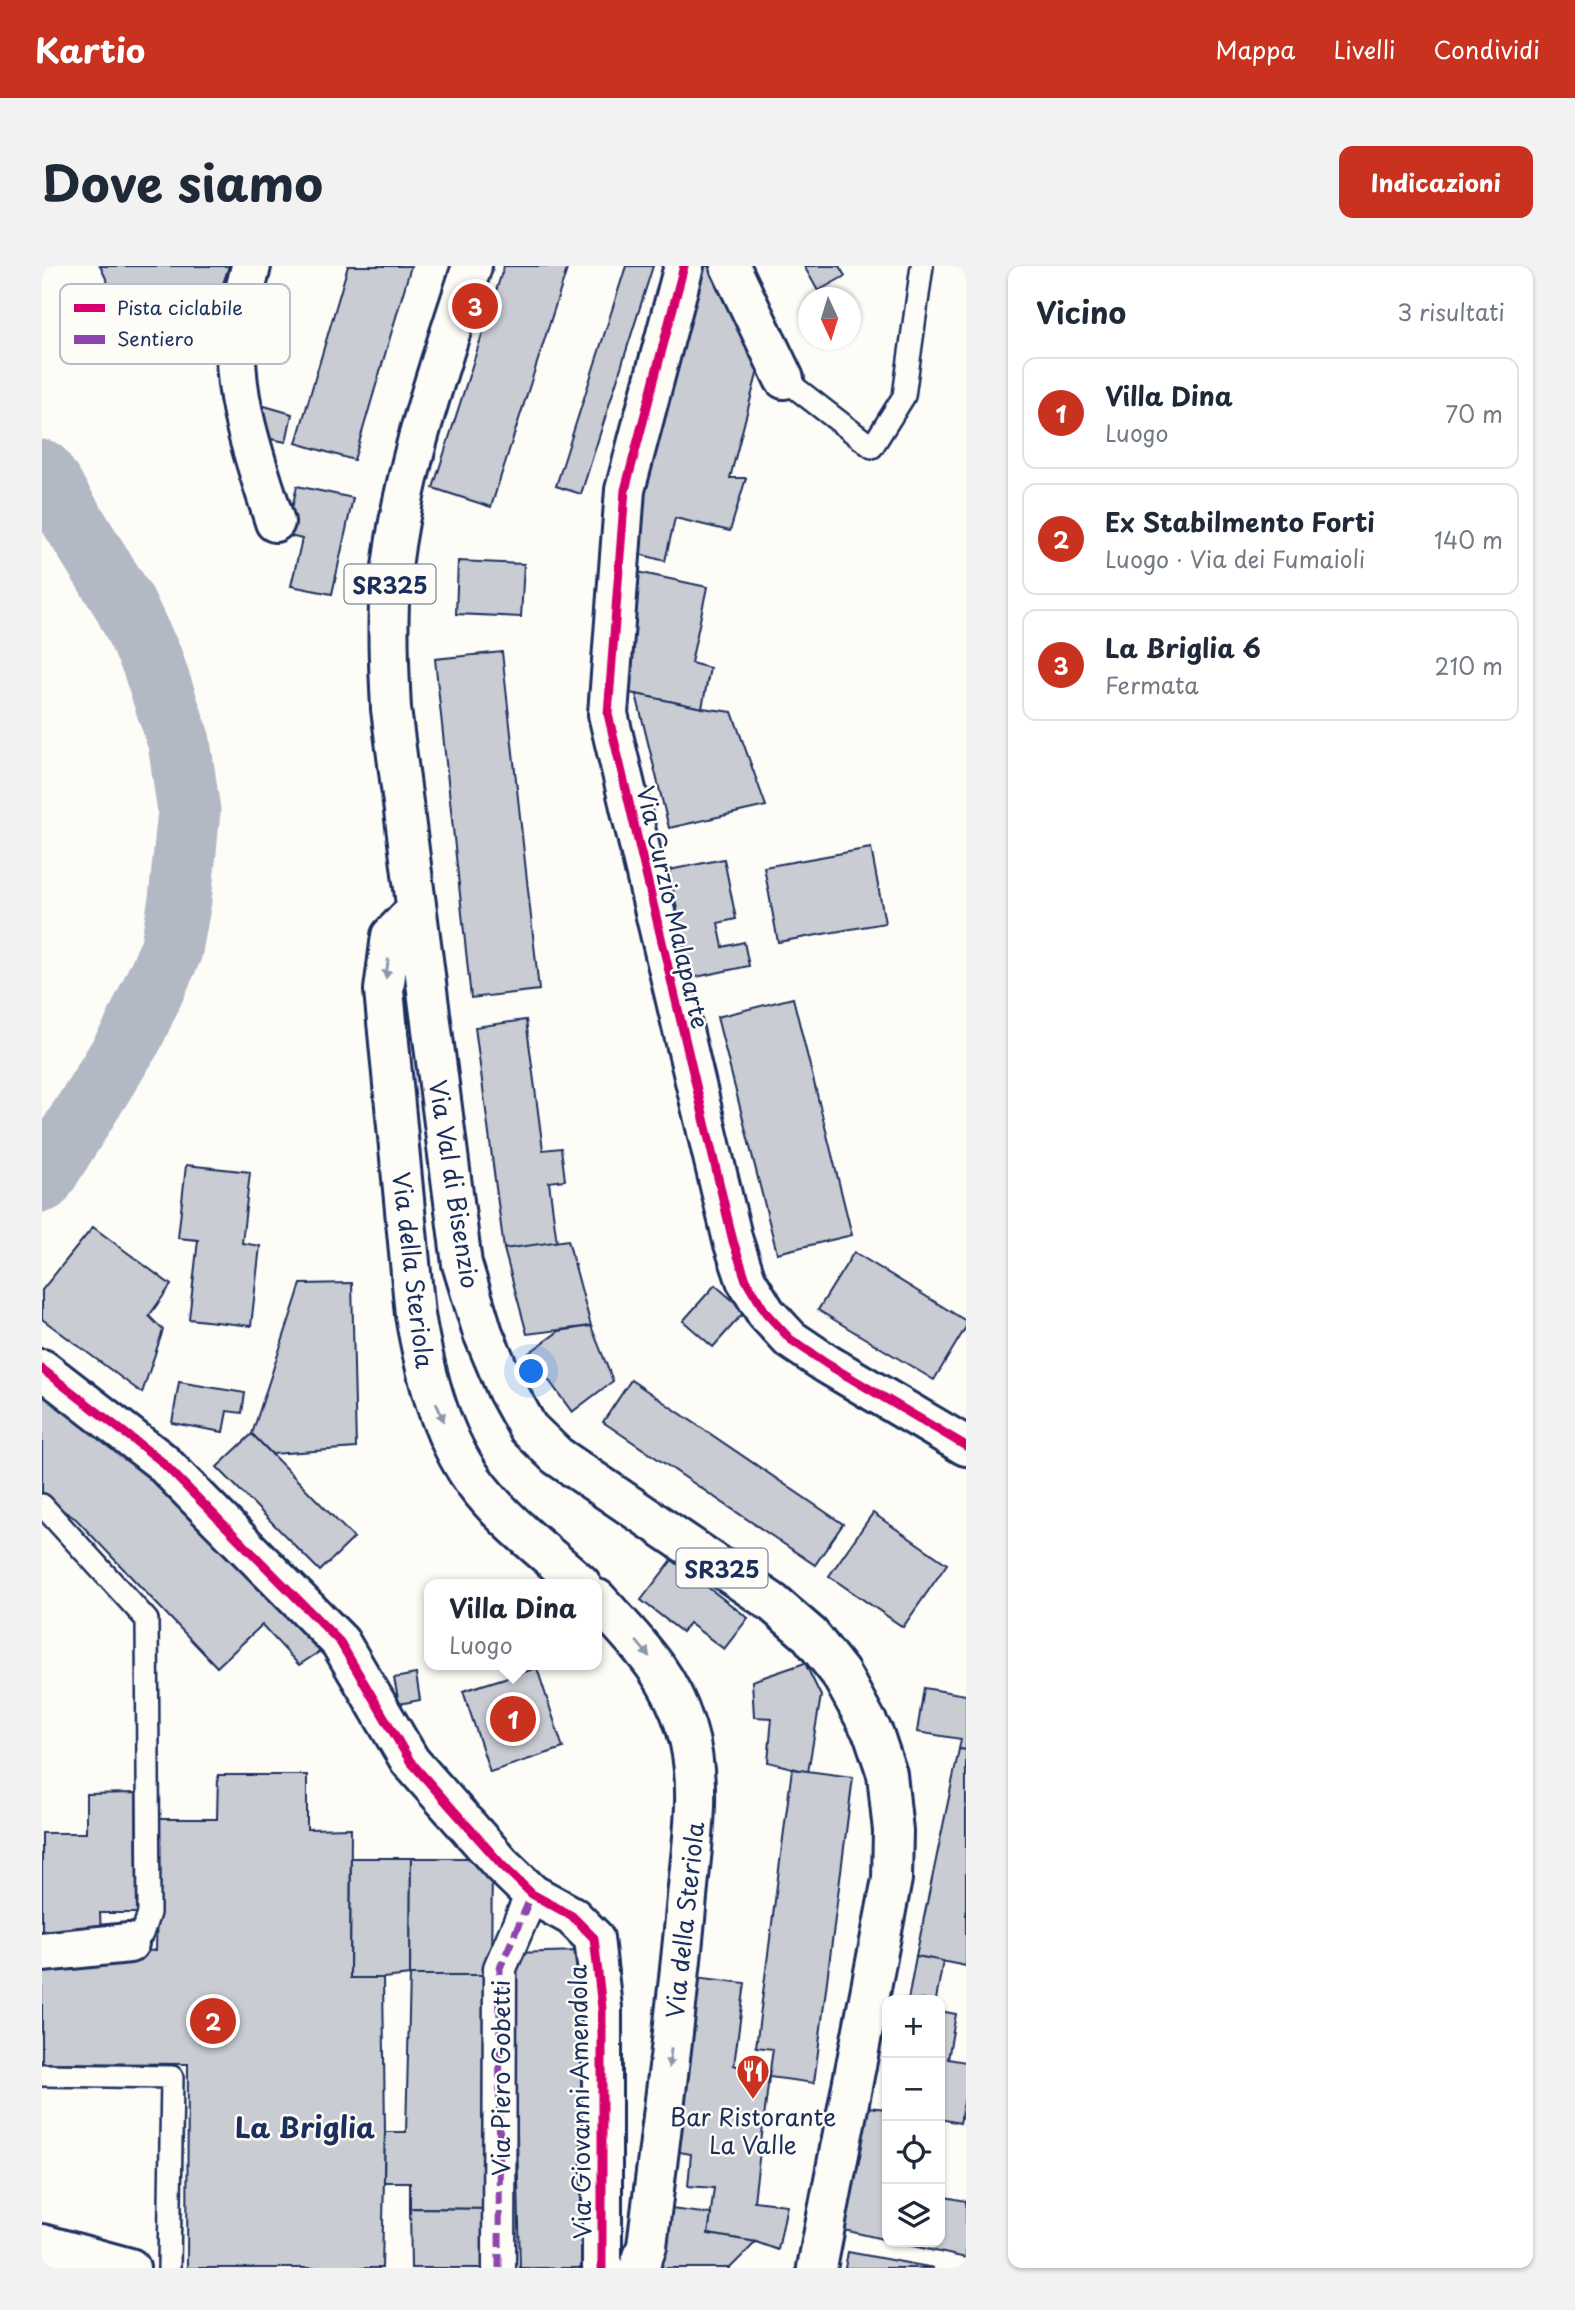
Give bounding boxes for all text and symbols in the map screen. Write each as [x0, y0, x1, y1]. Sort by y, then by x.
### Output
text: Kartio [35, 24, 145, 74]
text: Mappa [1216, 31, 1295, 67]
text: Livelli [1333, 31, 1396, 67]
text: Condividi [1434, 31, 1540, 67]
text: Dove siamo [42, 145, 323, 219]
button: Indicazioni [1339, 146, 1533, 218]
pin: 3 [452, 280, 498, 332]
legend [60, 284, 290, 364]
north arrow [798, 287, 861, 350]
text: Vicino [1036, 289, 1126, 334]
text: Pista ciclabile [117, 293, 243, 321]
text: 3 risultati [1397, 294, 1505, 329]
text: Sentiero [117, 324, 194, 352]
text: Villa Dina [1105, 376, 1233, 415]
text: 1 [1056, 396, 1067, 431]
text: 70 m [1445, 396, 1503, 431]
text: Luogo [1105, 415, 1169, 450]
text: Ex Stabilmento Forti [1105, 502, 1375, 541]
text: 2 [1053, 522, 1069, 557]
text: 140 m [1434, 522, 1503, 557]
text: Luogo · Via dei Fumaioli [1105, 541, 1365, 576]
road number: SR325 [344, 564, 436, 604]
text: La Briglia 6 [1105, 628, 1261, 667]
text: 3 [1053, 648, 1069, 683]
text: 210 m [1435, 648, 1503, 683]
text: Fermata [1105, 667, 1199, 702]
street label: Via Curzio Malaparte [629, 782, 719, 1032]
one-way arrow [381, 959, 392, 981]
street label: Via Val di Bisenzio [421, 1077, 489, 1291]
street label: Via della Steriola [384, 1170, 444, 1370]
your location [514, 1354, 548, 1388]
one-way arrow [435, 1402, 446, 1423]
road number: SR325 [676, 1548, 768, 1588]
popup [424, 1579, 602, 1670]
text: Villa Dina [449, 1588, 577, 1627]
text: Luogo [449, 1627, 513, 1662]
one-way arrow [635, 1640, 651, 1658]
pin: 1 [490, 1693, 536, 1745]
street label: Via della Steriola [656, 1820, 712, 2020]
street label: Via Giovanni Amendola [559, 1964, 599, 2240]
street label: Via Piero Gobetti [482, 1980, 518, 2176]
pin: 2 [190, 1995, 236, 2047]
map controls [882, 1995, 945, 2247]
button: + [882, 1995, 945, 2058]
one-way arrow [664, 2048, 675, 2070]
restaurant icon: Bar Ristorante La Valle [734, 2052, 772, 2101]
button: − [882, 2058, 945, 2121]
place label: Bar Ristorante La Valle [670, 2098, 836, 2162]
district label: La Briglia [235, 2105, 375, 2148]
button: locate [882, 2121, 945, 2184]
button: layers [882, 2184, 945, 2247]

